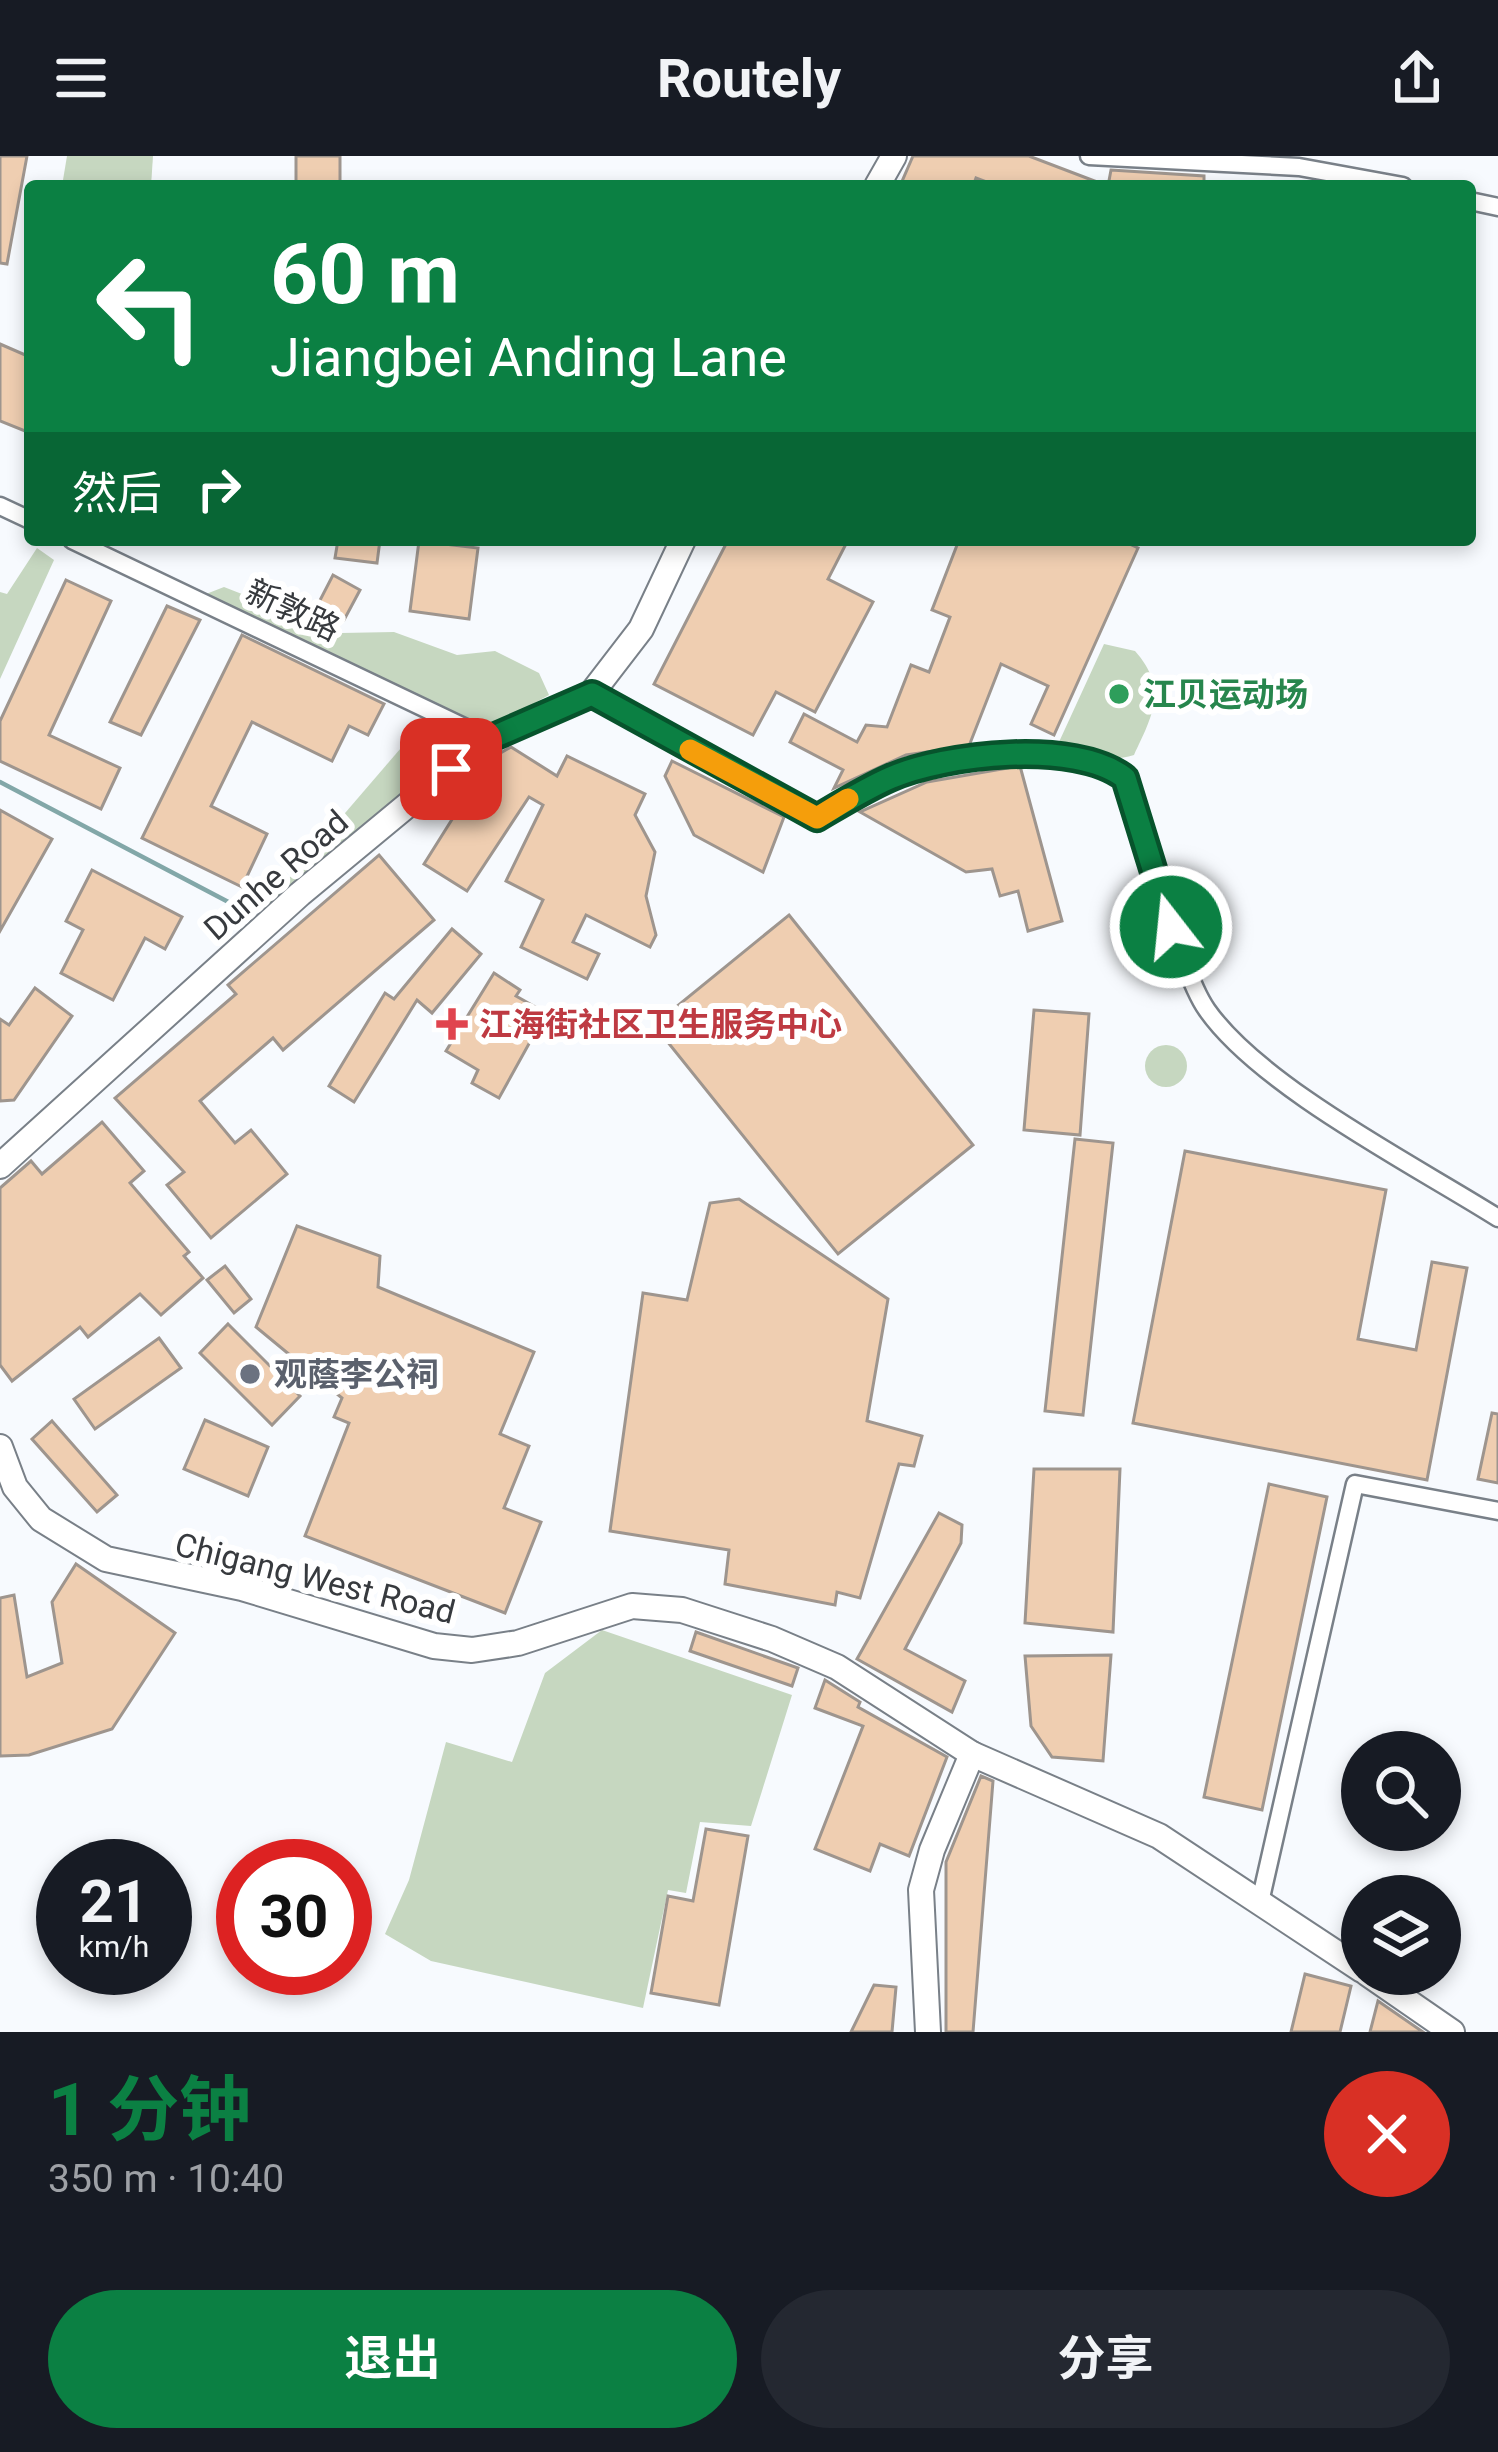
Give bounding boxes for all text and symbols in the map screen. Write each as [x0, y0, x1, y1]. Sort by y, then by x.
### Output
icon: menu [48, 45, 114, 111]
icon: share [1384, 45, 1450, 111]
text: Routely [657, 47, 841, 110]
text: 60 m [270, 225, 460, 324]
icon: left [72, 228, 228, 384]
text: Jiangbei Anding Lane [270, 326, 787, 389]
icon: right [186, 456, 252, 522]
text: 然后 [72, 467, 162, 520]
street label: 新敦路 [240, 571, 346, 649]
place label: 江贝运动场 [1143, 675, 1308, 714]
marker: 江贝运动场 [1106, 681, 1132, 707]
pin [400, 718, 502, 820]
icon: arrive [418, 736, 484, 802]
street label: Dunhe Road [196, 802, 356, 948]
position arrow [1108, 864, 1234, 990]
place label: 江海街社区卫生服务中心 [479, 1005, 842, 1044]
marker: 江海街社区卫生服务中心 [436, 1008, 468, 1040]
place label: 观蔭李公祠 [274, 1355, 439, 1394]
marker: 观蔭李公祠 [237, 1361, 263, 1387]
street label: Chigang West Road [171, 1524, 459, 1632]
map controls [1341, 1731, 1461, 1995]
button: search [1341, 1731, 1461, 1851]
speed limit sign: 30 [216, 1839, 372, 1995]
text: 21 [80, 1866, 148, 1937]
button: layers [1341, 1875, 1461, 1995]
text: km/h [79, 1929, 149, 1964]
text: 1 分钟 [48, 2068, 251, 2153]
button: close [1324, 2071, 1450, 2197]
text: 350 m · 10:40 [48, 2156, 284, 2202]
button: 退出 [48, 2290, 737, 2428]
button: 分享 [761, 2290, 1450, 2428]

